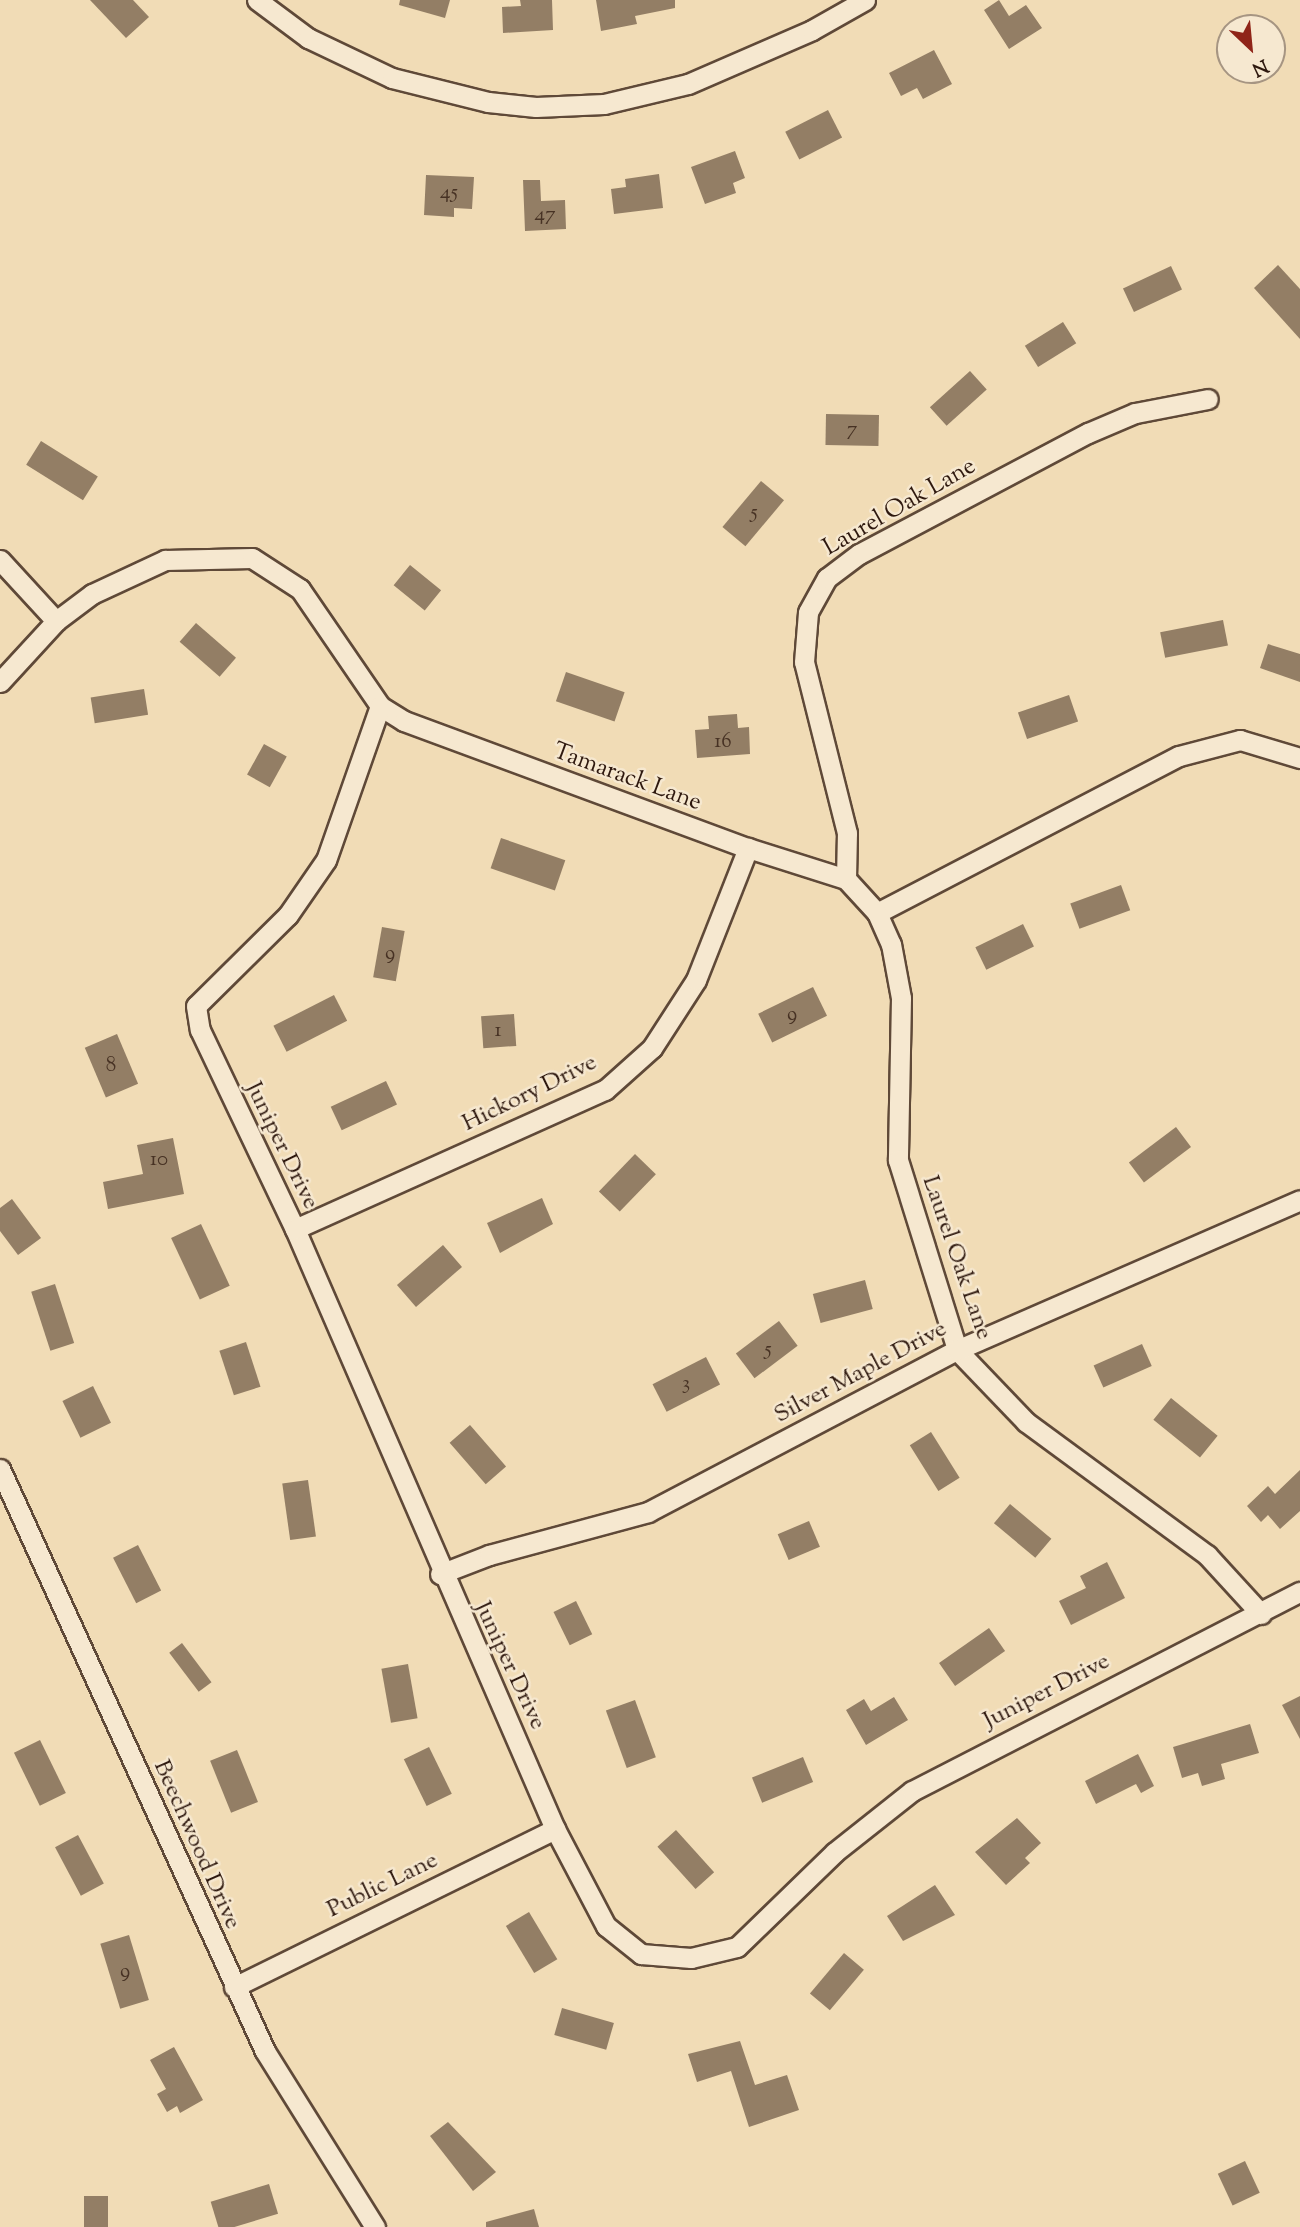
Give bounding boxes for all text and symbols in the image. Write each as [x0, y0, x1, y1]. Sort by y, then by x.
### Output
north arrow [1216, 14, 1286, 84]
text: N [1247, 51, 1272, 82]
house number: 45 [440, 180, 458, 206]
house number: 47 [534, 202, 556, 228]
house number: 7 [847, 417, 857, 443]
street label: Laurel Oak Lane [819, 453, 981, 563]
house number: 5 [750, 500, 758, 526]
house number: 16 [714, 729, 732, 755]
street label: Tamarack Lane [549, 738, 705, 818]
house number: 9 [385, 941, 395, 967]
house number: 9 [787, 1002, 797, 1028]
house number: 1 [494, 1018, 502, 1044]
street label: Hickory Drive [458, 1049, 602, 1139]
house number: 8 [106, 1053, 116, 1079]
street label: Juniper Drive [238, 1078, 324, 1214]
house number: 10 [150, 1147, 168, 1173]
street label: Laurel Oak Lane [915, 1172, 997, 1344]
street label: Silver Maple Drive [770, 1315, 952, 1431]
house number: 5 [764, 1337, 772, 1363]
house number: 3 [682, 1371, 690, 1397]
street label: Juniper Drive [467, 1597, 551, 1735]
street label: Juniper Drive [979, 1648, 1115, 1736]
street label: Beechwood Drive [146, 1756, 246, 1934]
street label: Public Lane [323, 1847, 443, 1925]
house number: 9 [120, 1959, 130, 1985]

